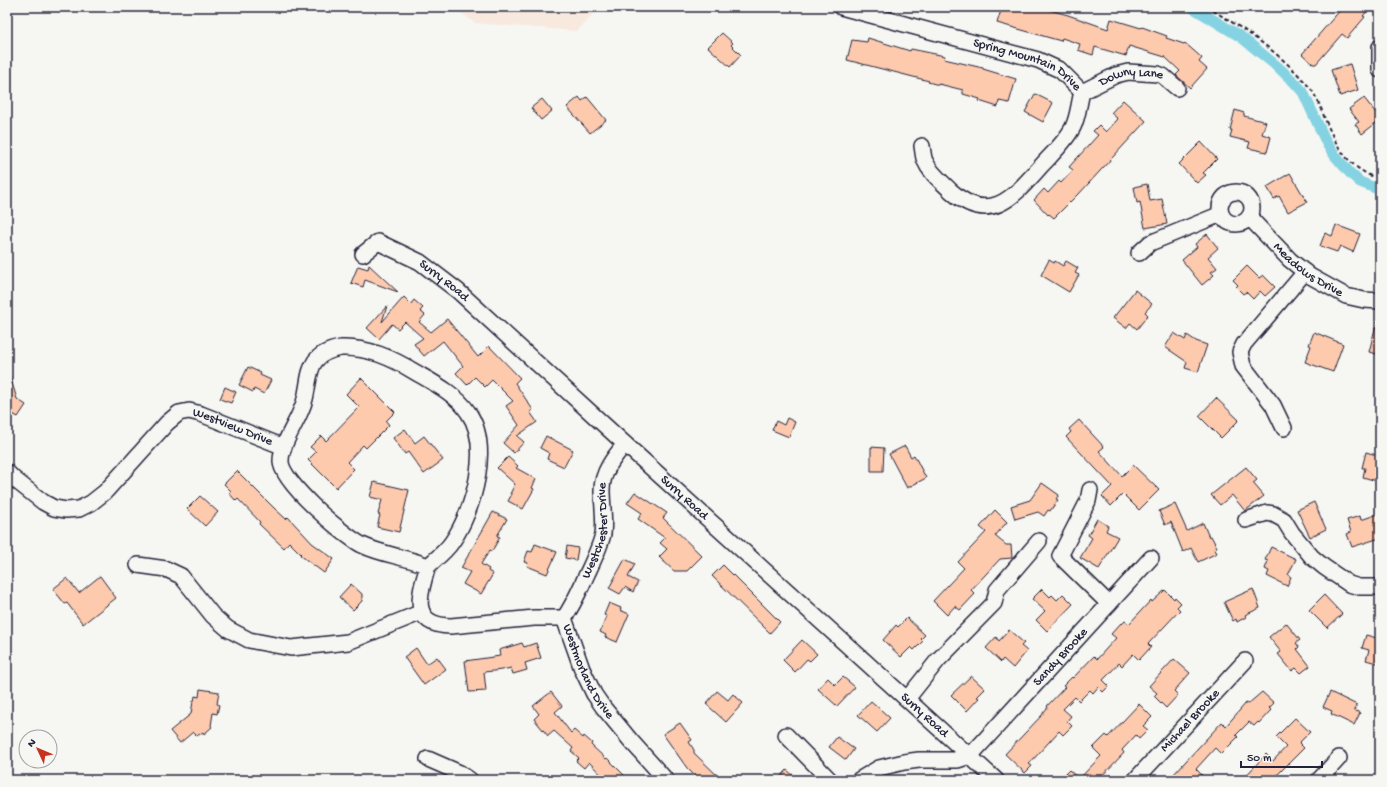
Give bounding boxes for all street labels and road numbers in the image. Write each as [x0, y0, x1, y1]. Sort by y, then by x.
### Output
street label: Spring Mountain Drive [972, 35, 1084, 94]
street label: Downy Lane [1096, 64, 1166, 90]
street label: Meadows Drive [1270, 239, 1346, 301]
street label: Surry Road [416, 256, 473, 306]
street label: Westview Drive [191, 405, 275, 449]
street label: Surry Road [657, 472, 712, 524]
street label: Westchester Drive [578, 481, 611, 581]
street label: Westmorland Drive [559, 622, 617, 722]
street label: Sandy Brooke [1030, 624, 1091, 689]
street label: Michael Brooke [1157, 686, 1223, 755]
street label: Surry Road [897, 690, 952, 742]

